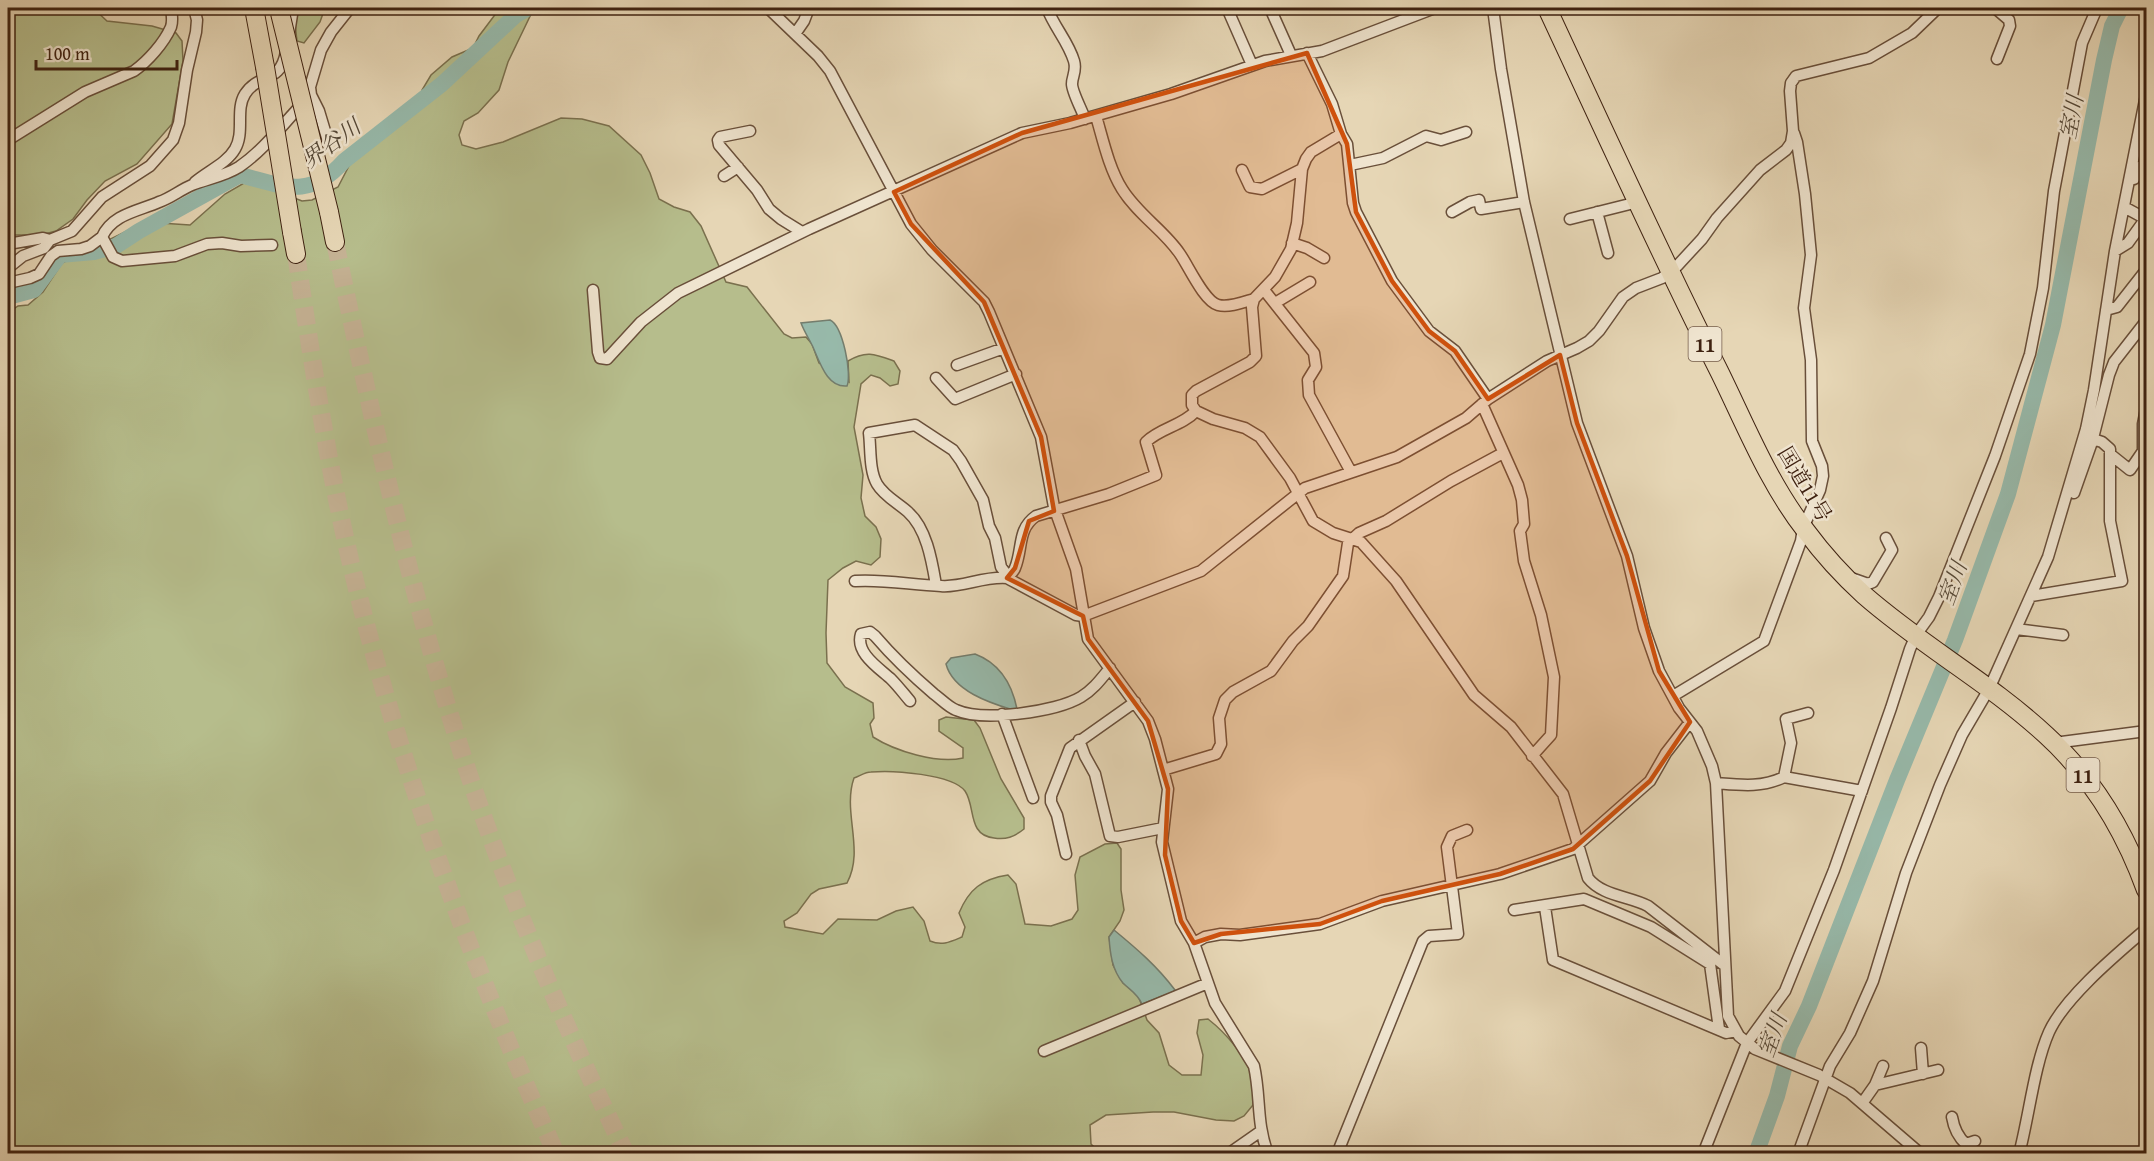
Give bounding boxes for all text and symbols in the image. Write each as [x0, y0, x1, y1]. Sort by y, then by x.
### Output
scale bar [36, 33, 177, 71]
text: 100 m [45, 40, 90, 67]
water label: 室川 [2051, 90, 2091, 142]
water label: 界谷川 [295, 109, 369, 175]
road number: 11 [1688, 327, 1722, 361]
street label: 国道11号 [1770, 440, 1840, 528]
water label: 室川 [1929, 555, 1975, 609]
road number: 11 [2066, 758, 2100, 792]
water label: 室川 [1749, 1007, 1795, 1061]

